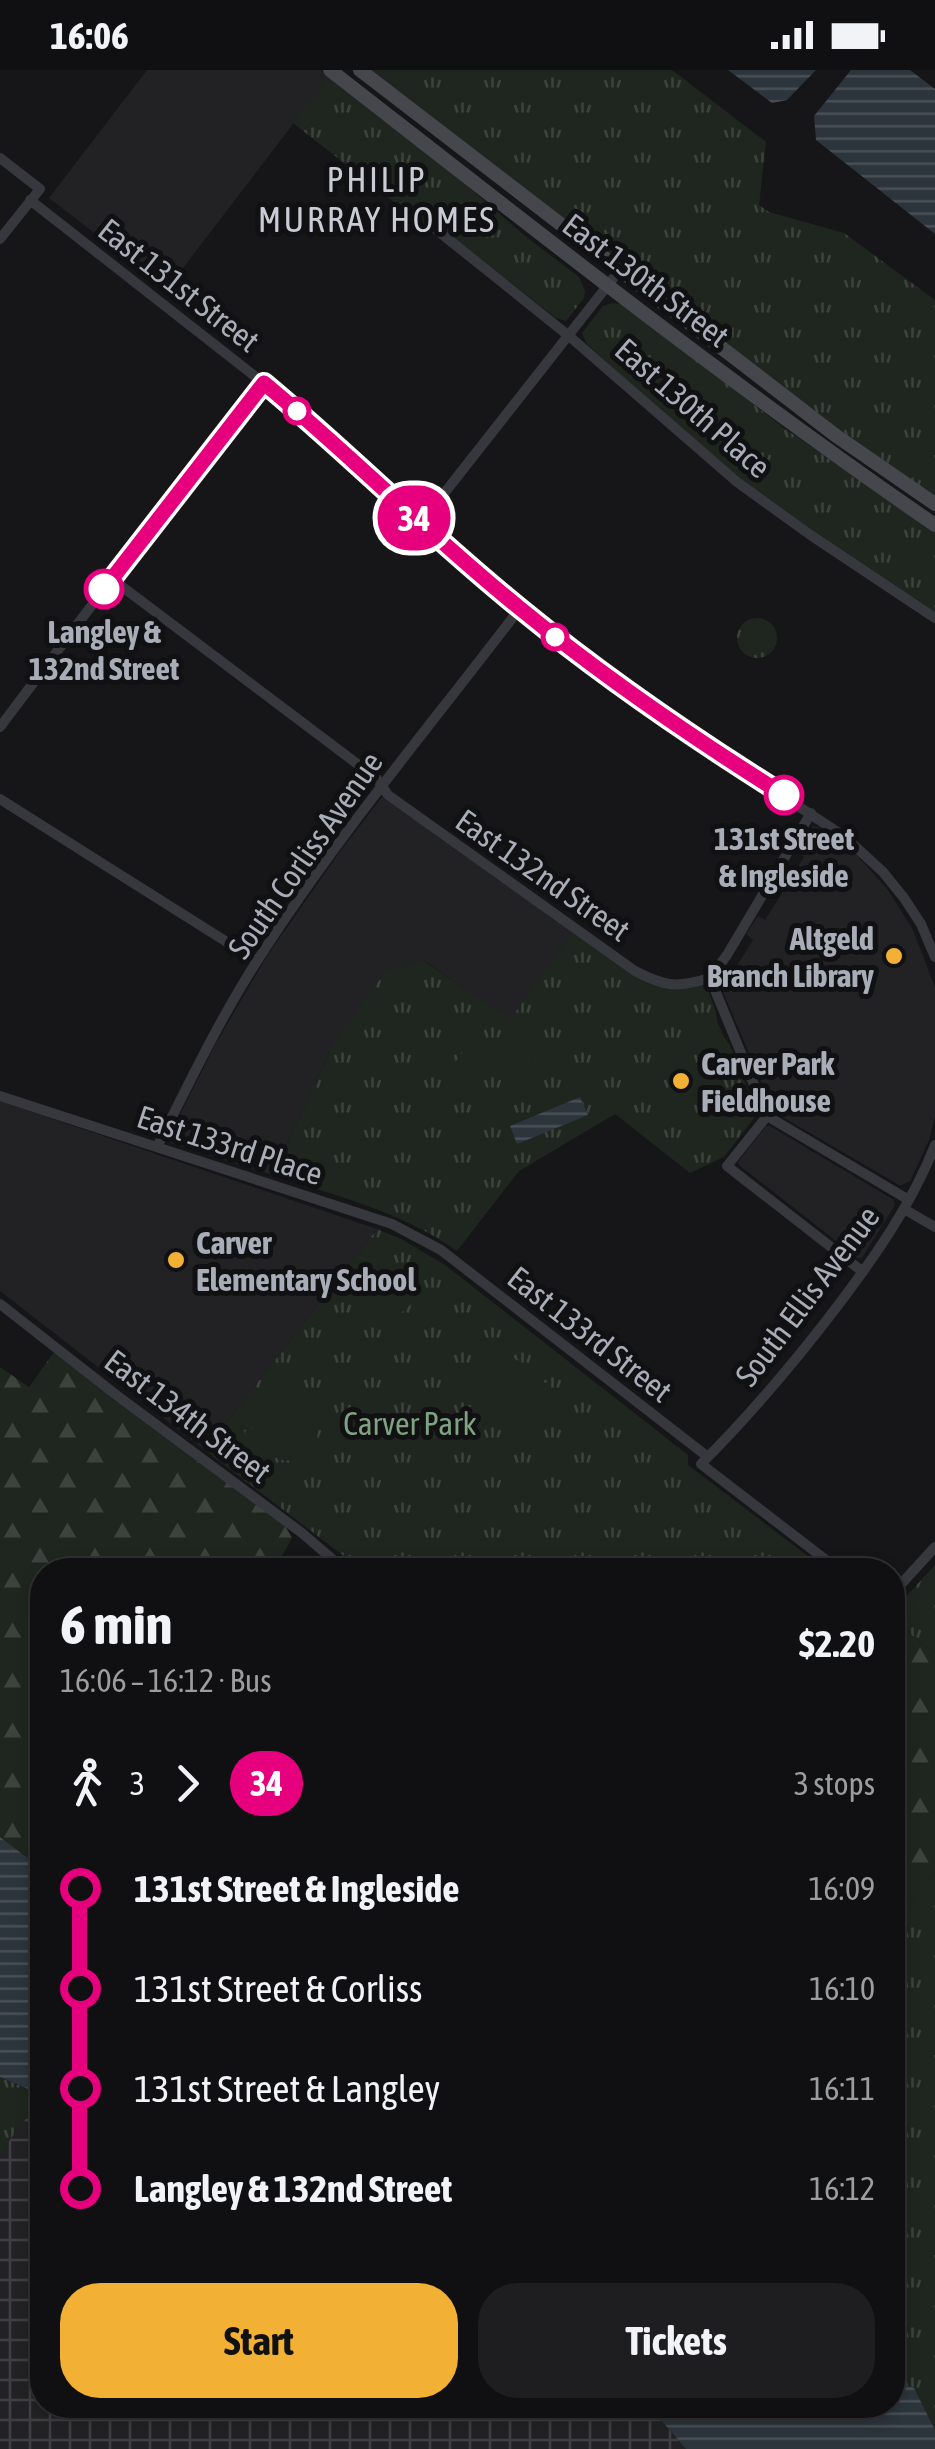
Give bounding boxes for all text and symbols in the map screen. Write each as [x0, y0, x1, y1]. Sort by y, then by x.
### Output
text: 16:06 [50, 14, 129, 57]
district label: PHILIP MURRAY HOMES [258, 159, 496, 239]
street label: East 130th Street [556, 206, 736, 354]
street label: East 131st Street [91, 211, 267, 359]
street label: East 130th Place [608, 331, 778, 485]
unlabelled marker [284, 398, 310, 424]
line badge: 34 [369, 486, 459, 550]
text: 34 [398, 498, 430, 538]
marker: Langley & 132nd Street [85, 570, 123, 608]
place label: Langley & 132nd Street [29, 613, 180, 687]
unlabelled marker [542, 624, 568, 650]
street label: South Corliss Avenue [220, 745, 390, 965]
marker: 131st Street & Ingleside [765, 776, 803, 814]
street label: East 132nd Street [449, 801, 637, 949]
place label: 131st Street & Ingleside [714, 820, 855, 894]
place label: Altgeld Branch Library [707, 920, 875, 994]
marker: Altgeld Branch Library [883, 945, 905, 967]
place label: Carver Park Fieldhouse [701, 1045, 835, 1119]
marker: Carver Park Fieldhouse [670, 1070, 692, 1092]
street label: East 133rd Place [133, 1098, 327, 1192]
street label: South Ellis Avenue [727, 1199, 887, 1393]
place label: Carver Elementary School [196, 1224, 416, 1298]
marker: Carver Elementary School [165, 1249, 187, 1271]
street label: East 133rd Street [501, 1259, 679, 1409]
street label: East 134th Street [98, 1342, 278, 1490]
park label: Carver Park [343, 1405, 477, 1442]
text: 6 min [60, 1593, 172, 1656]
text: $2.20 [799, 1622, 875, 1665]
text: 16:06 – 16:12 · Bus [60, 1662, 271, 1699]
icon: walk [60, 1756, 115, 1811]
icon: forward [160, 1756, 215, 1811]
text: 34 [250, 1763, 283, 1803]
text: 3 [130, 1765, 145, 1802]
text: 3 stops [794, 1765, 875, 1802]
text: 131st Street & Ingleside [134, 1867, 460, 1910]
text: 16:09 [809, 1870, 875, 1907]
text: 131st Street & Corliss [134, 1967, 423, 2010]
text: 16:10 [809, 1970, 875, 2007]
text: 131st Street & Langley [134, 2067, 440, 2110]
text: 16:11 [809, 2070, 875, 2107]
text: Langley & 132nd Street [134, 2167, 452, 2210]
text: 16:12 [809, 2170, 875, 2207]
button: Start [60, 2283, 458, 2398]
button: Tickets [478, 2283, 875, 2398]

